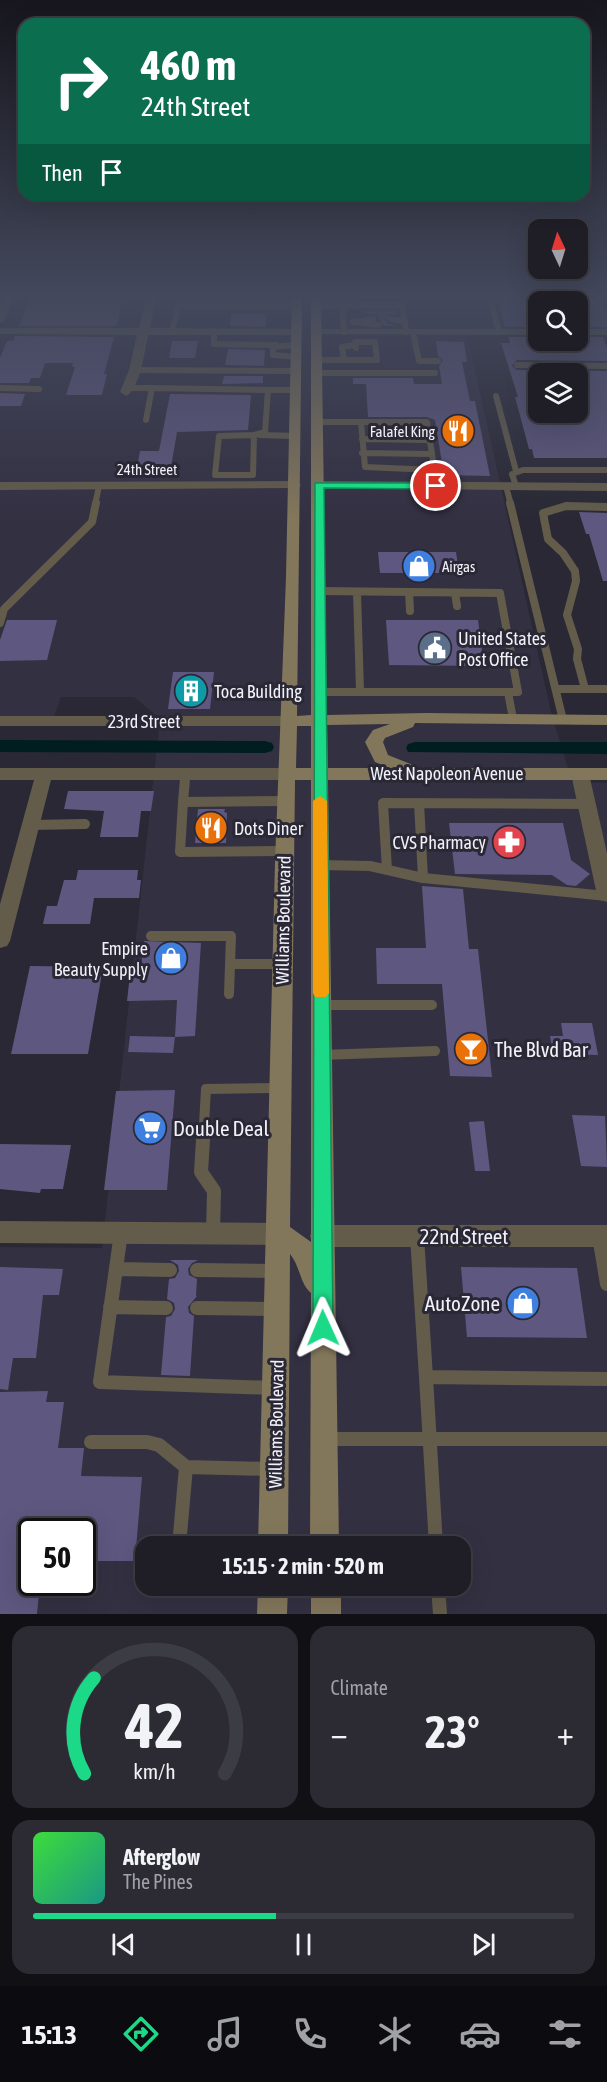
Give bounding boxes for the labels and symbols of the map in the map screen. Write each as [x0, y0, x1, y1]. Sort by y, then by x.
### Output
north arrow [528, 219, 588, 279]
restaurant icon: Falafel King [440, 413, 476, 449]
place label: Falafel King [370, 423, 436, 440]
pin [410, 460, 461, 511]
street label: 24th Street [117, 461, 177, 478]
shop icon: Airgas [401, 548, 437, 584]
place label: Airgas [442, 558, 475, 575]
place label: United States Post Office [458, 628, 546, 670]
public building icon: United States Post Office [417, 630, 453, 666]
building icon: Toca Building [173, 673, 209, 709]
place label: Toca Building [214, 681, 302, 702]
street label: 23rd Street [108, 711, 180, 732]
street label: West Napoleon Avenue [371, 763, 523, 784]
restaurant icon: Dots Diner [193, 810, 229, 846]
place label: Dots Diner [234, 818, 304, 839]
pharmacy icon: CVS Pharmacy [491, 824, 527, 860]
place label: CVS Pharmacy [392, 832, 486, 853]
street label: Williams Boulevard [271, 855, 295, 985]
place label: Empire Beauty Supply [54, 938, 148, 980]
shop icon: Empire Beauty Supply [153, 940, 189, 976]
bar icon: The Blvd Bar [453, 1031, 489, 1067]
place label: The Blvd Bar [494, 1037, 589, 1061]
supermarket icon: Double Deal [132, 1110, 168, 1146]
place label: Double Deal [173, 1116, 270, 1140]
street label: 22nd Street [420, 1224, 508, 1248]
shop icon: AutoZone [505, 1285, 541, 1321]
place label: AutoZone [425, 1291, 500, 1315]
position arrow [291, 1296, 355, 1360]
street label: Williams Boulevard [264, 1359, 288, 1489]
speed limit sign: 50 [18, 1518, 96, 1596]

